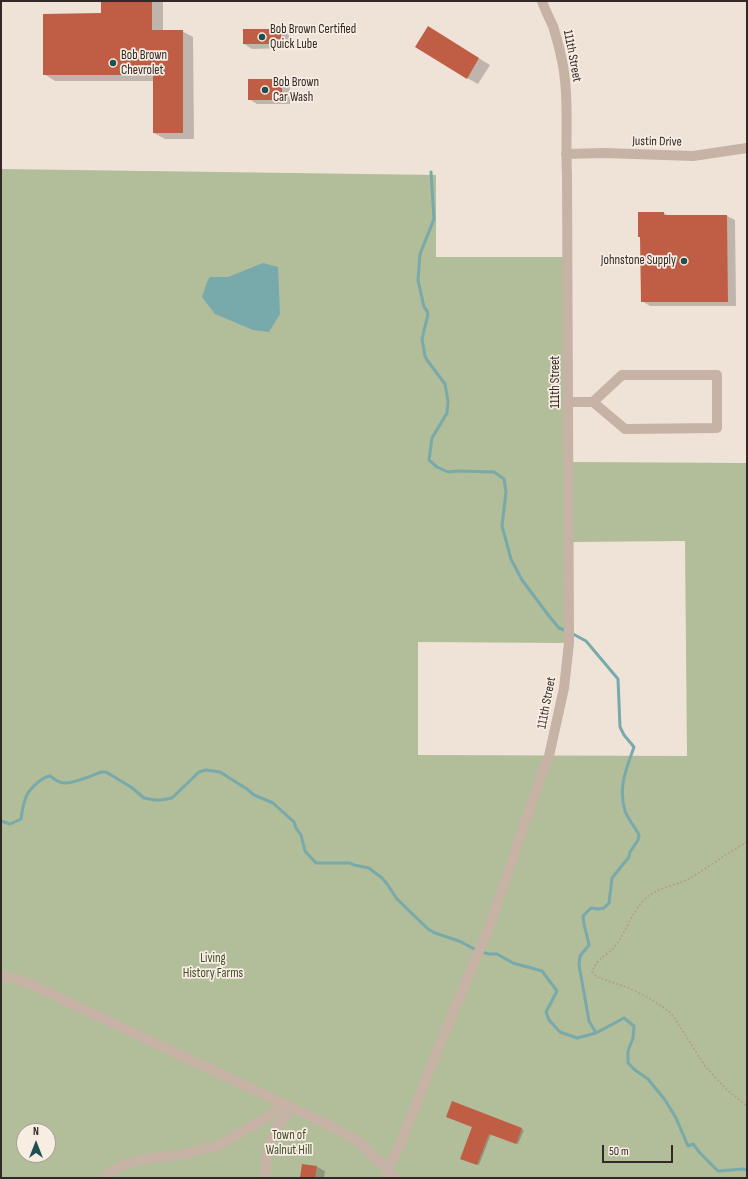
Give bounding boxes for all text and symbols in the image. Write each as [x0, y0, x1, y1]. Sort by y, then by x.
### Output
place label: Bob Brown Certified Quick Lube [270, 22, 356, 53]
street label: 111th Street [559, 29, 585, 83]
marker: Bob Brown Certified Quick Lube [257, 32, 267, 42]
place label: Bob Brown Chevrolet [121, 48, 167, 79]
marker: Bob Brown Chevrolet [108, 58, 118, 68]
place label: Bob Brown Car Wash [273, 75, 319, 106]
marker: Bob Brown Car Wash [260, 85, 270, 95]
street label: Justin Drive [632, 134, 682, 150]
place label: Johnstone Supply [601, 253, 676, 269]
marker: Johnstone Supply [679, 256, 689, 266]
street label: 111th Street [548, 356, 564, 408]
street label: 111th Street [534, 676, 560, 730]
park label: Living History Farms [183, 951, 243, 982]
north arrow [16, 1123, 56, 1163]
text: N [33, 1125, 39, 1138]
park label: Town of Walnut Hill [266, 1128, 312, 1159]
scale bar [604, 1137, 675, 1163]
text: 50 m [609, 1144, 629, 1159]

